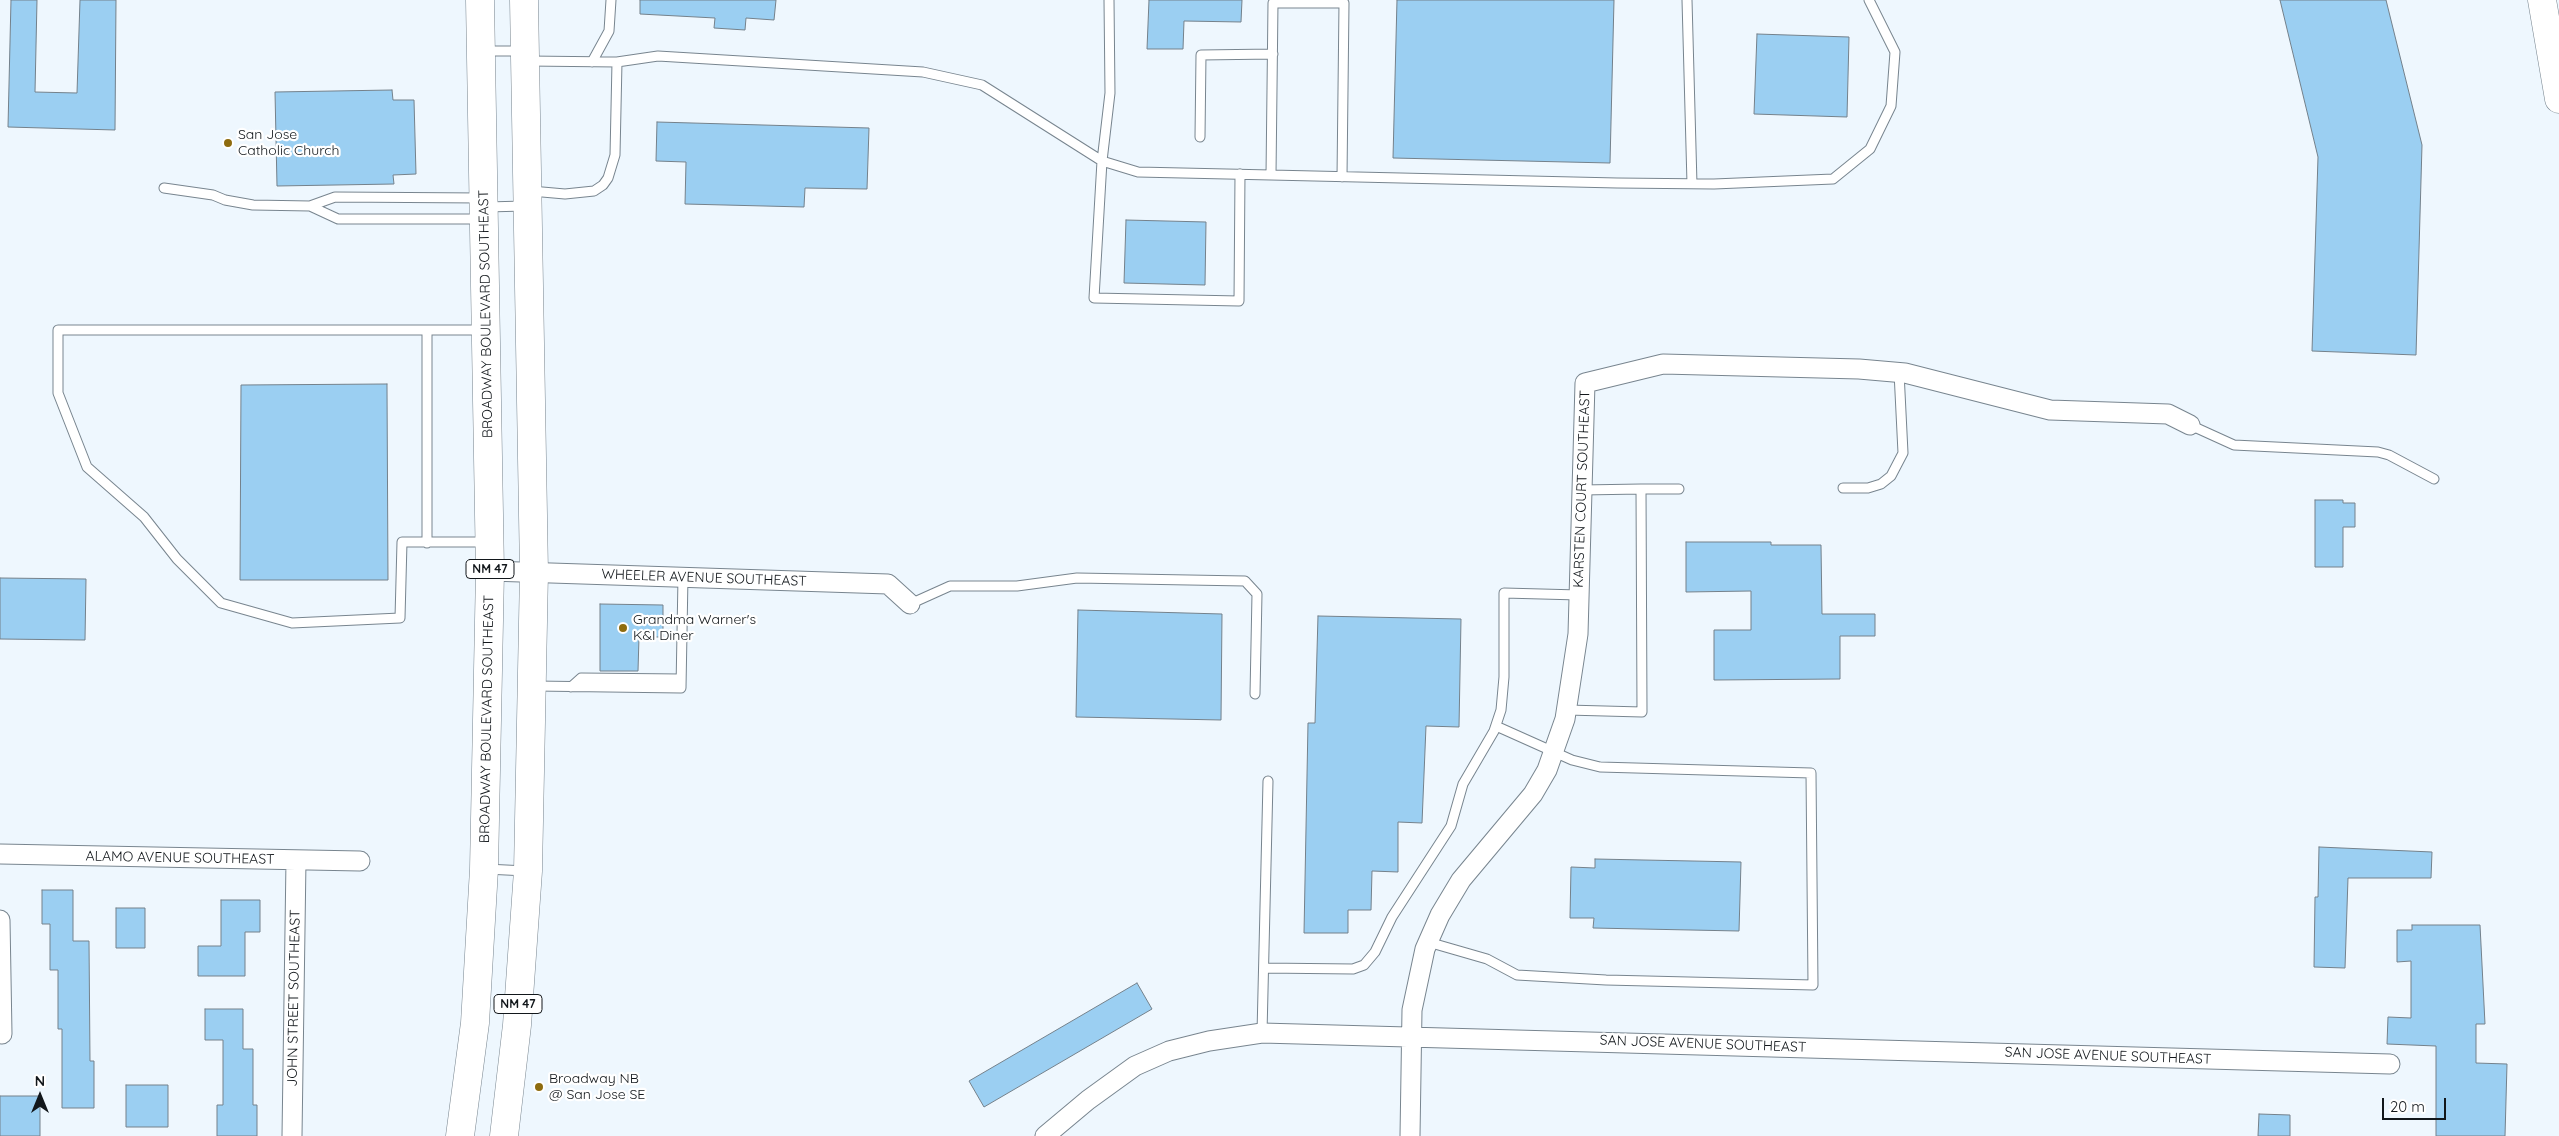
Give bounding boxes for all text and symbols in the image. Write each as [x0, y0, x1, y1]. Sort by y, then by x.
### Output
place label: San Jose Catholic Church [238, 127, 339, 160]
marker: San Jose Catholic Church [222, 137, 234, 149]
street label: BROADWAY BOULEVARD SOUTHEAST [475, 190, 497, 438]
street label: KARSTEN COURT SOUTHEAST [1570, 390, 1594, 588]
road number: NM 47 [466, 560, 514, 578]
street label: WHEELER AVENUE SOUTHEAST [601, 566, 807, 590]
street label: BROADWAY BOULEVARD SOUTHEAST [476, 595, 498, 843]
place label: Grandma Warner's K&I Diner [633, 612, 756, 644]
marker: Grandma Warner's K&I Diner [617, 622, 629, 634]
street label: ALAMO AVENUE SOUTHEAST [85, 848, 275, 868]
street label: JOHN STREET SOUTHEAST [284, 909, 304, 1087]
road number: NM 47 [494, 994, 542, 1014]
street label: SAN JOSE AVENUE SOUTHEAST [1599, 1032, 1807, 1056]
street label: SAN JOSE AVENUE SOUTHEAST [2004, 1044, 2212, 1068]
north arrow [15, 1071, 65, 1121]
place label: Broadway NB @ San Jose SE [549, 1071, 645, 1104]
text: N [35, 1072, 45, 1090]
marker: Broadway NB @ San Jose SE [533, 1081, 545, 1093]
scale bar [2384, 1088, 2448, 1120]
text: 20 m [2390, 1097, 2425, 1116]

